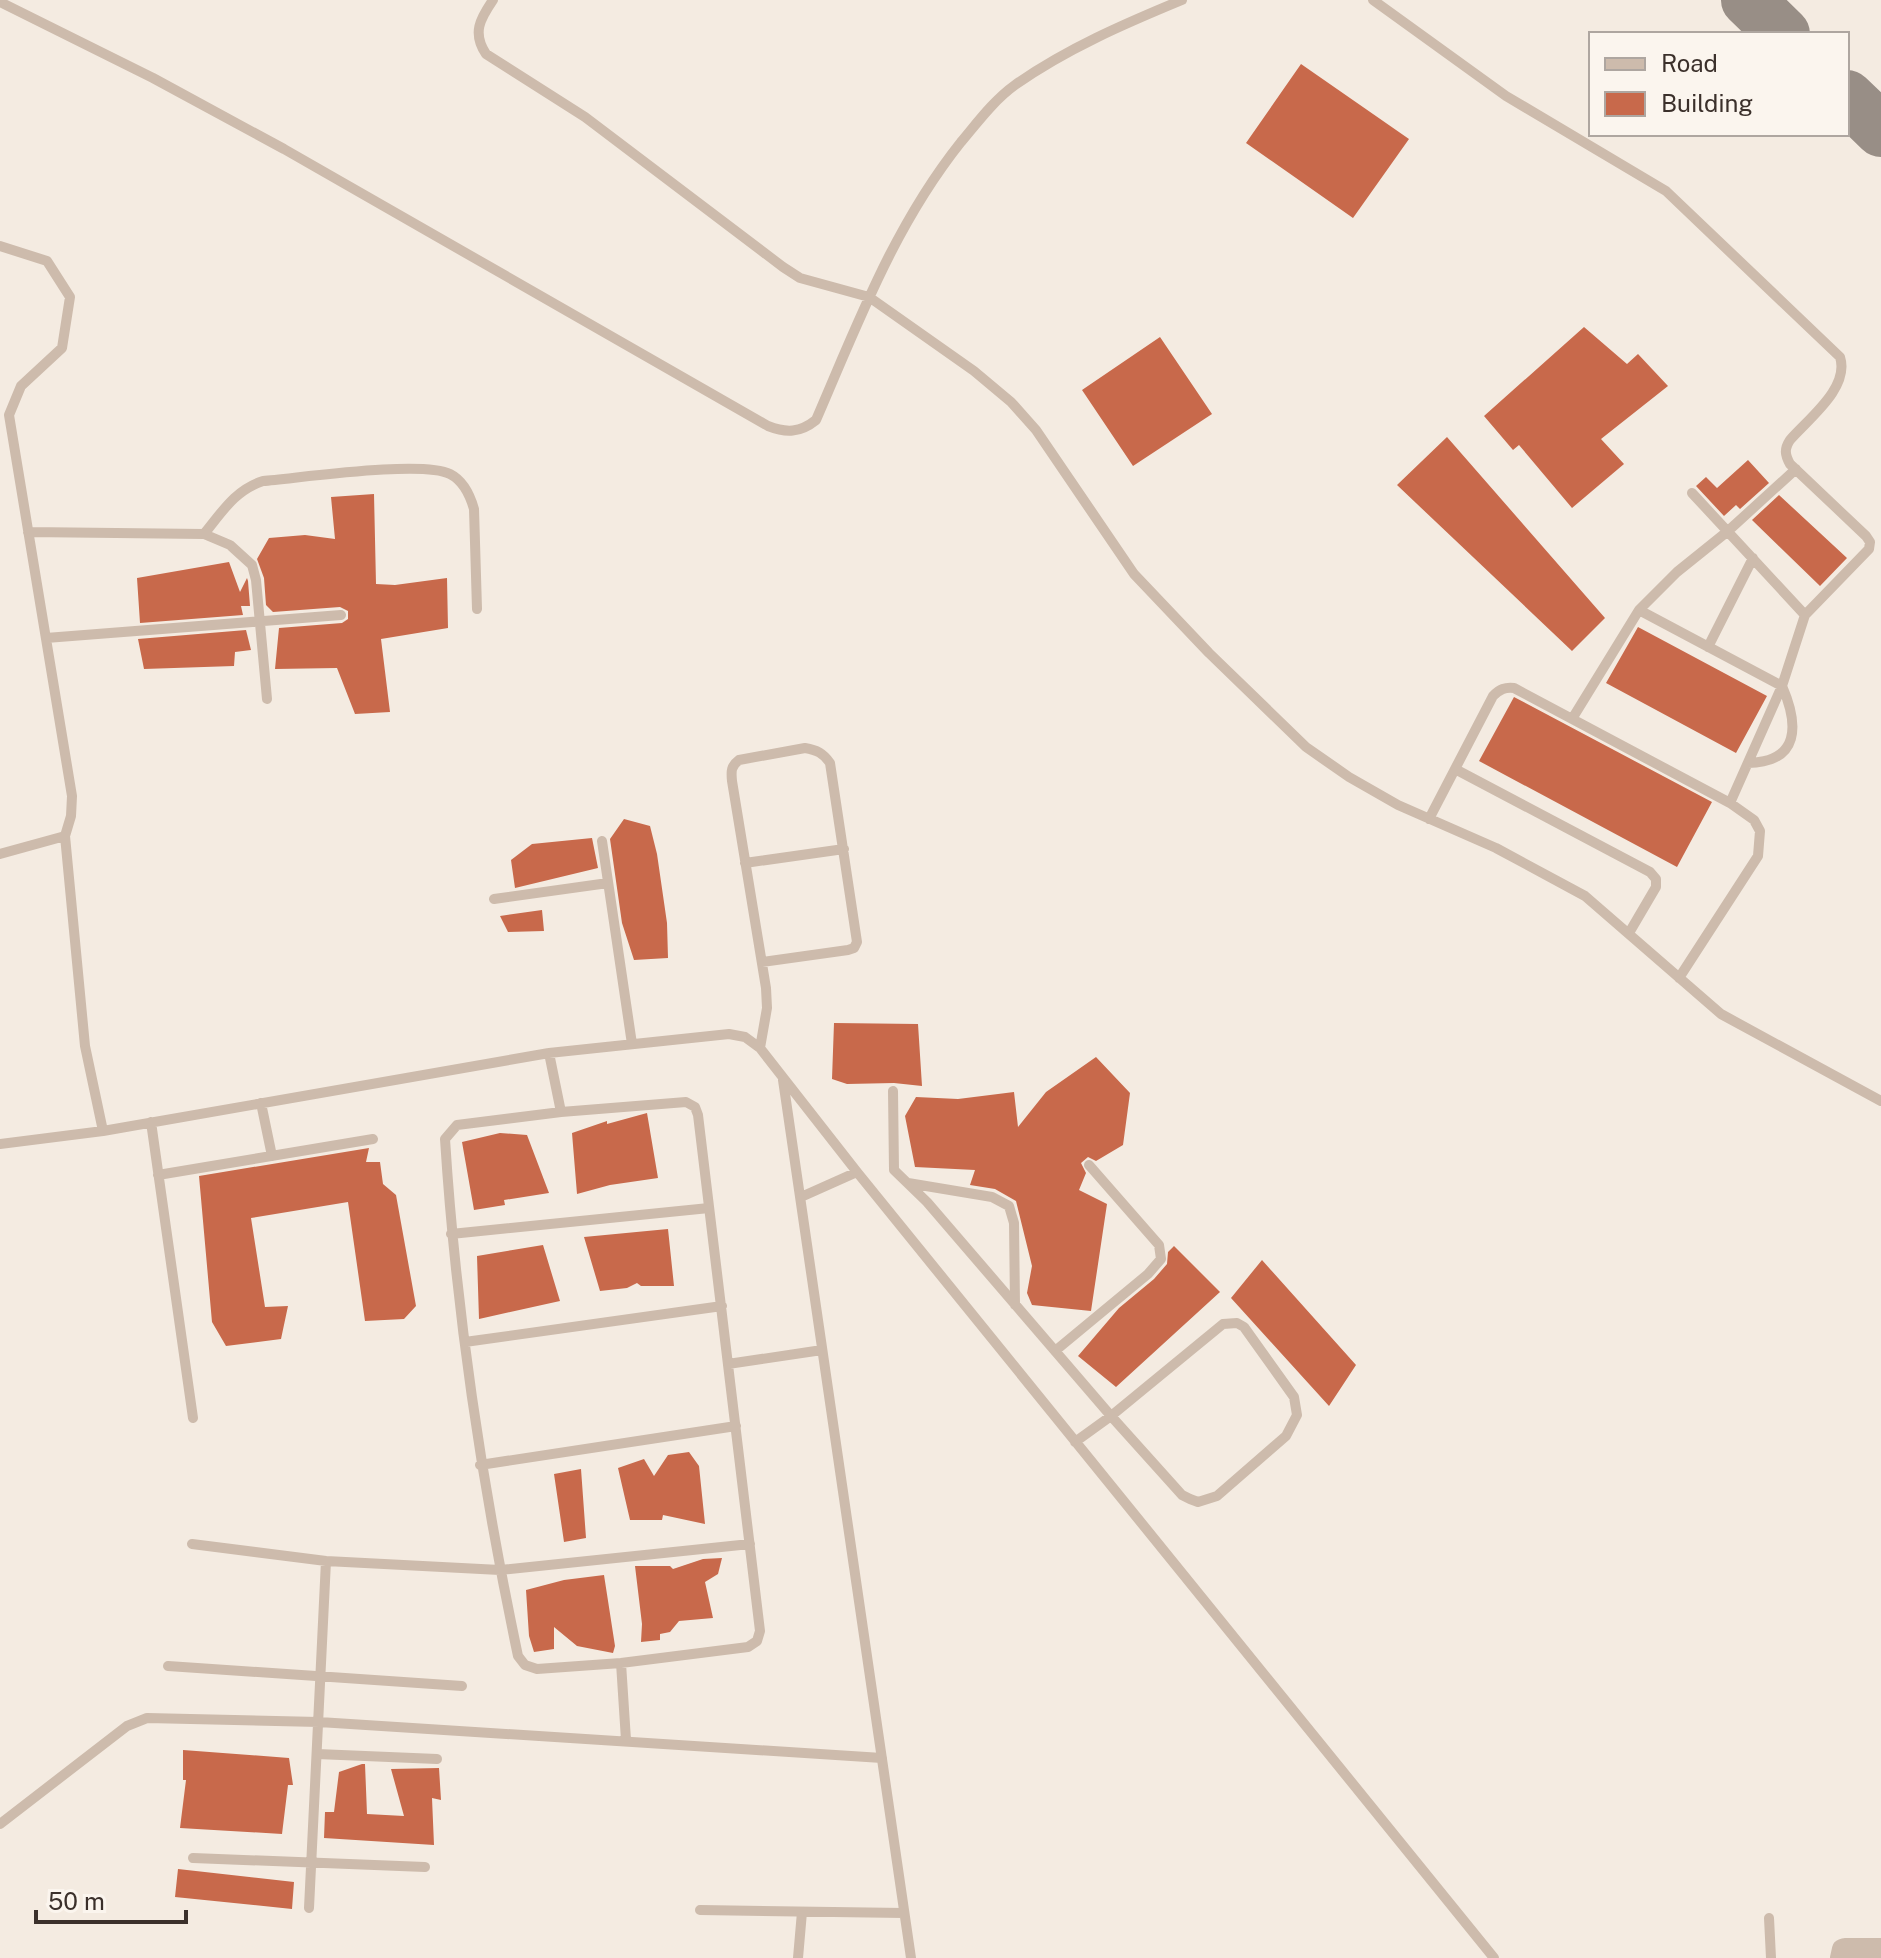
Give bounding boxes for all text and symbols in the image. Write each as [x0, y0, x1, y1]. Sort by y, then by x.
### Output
legend [1589, 32, 1849, 136]
text: Road [1661, 49, 1718, 77]
text: Building [1661, 89, 1753, 117]
scale bar [36, 1874, 186, 1924]
text: 50 m [48, 1887, 105, 1915]

